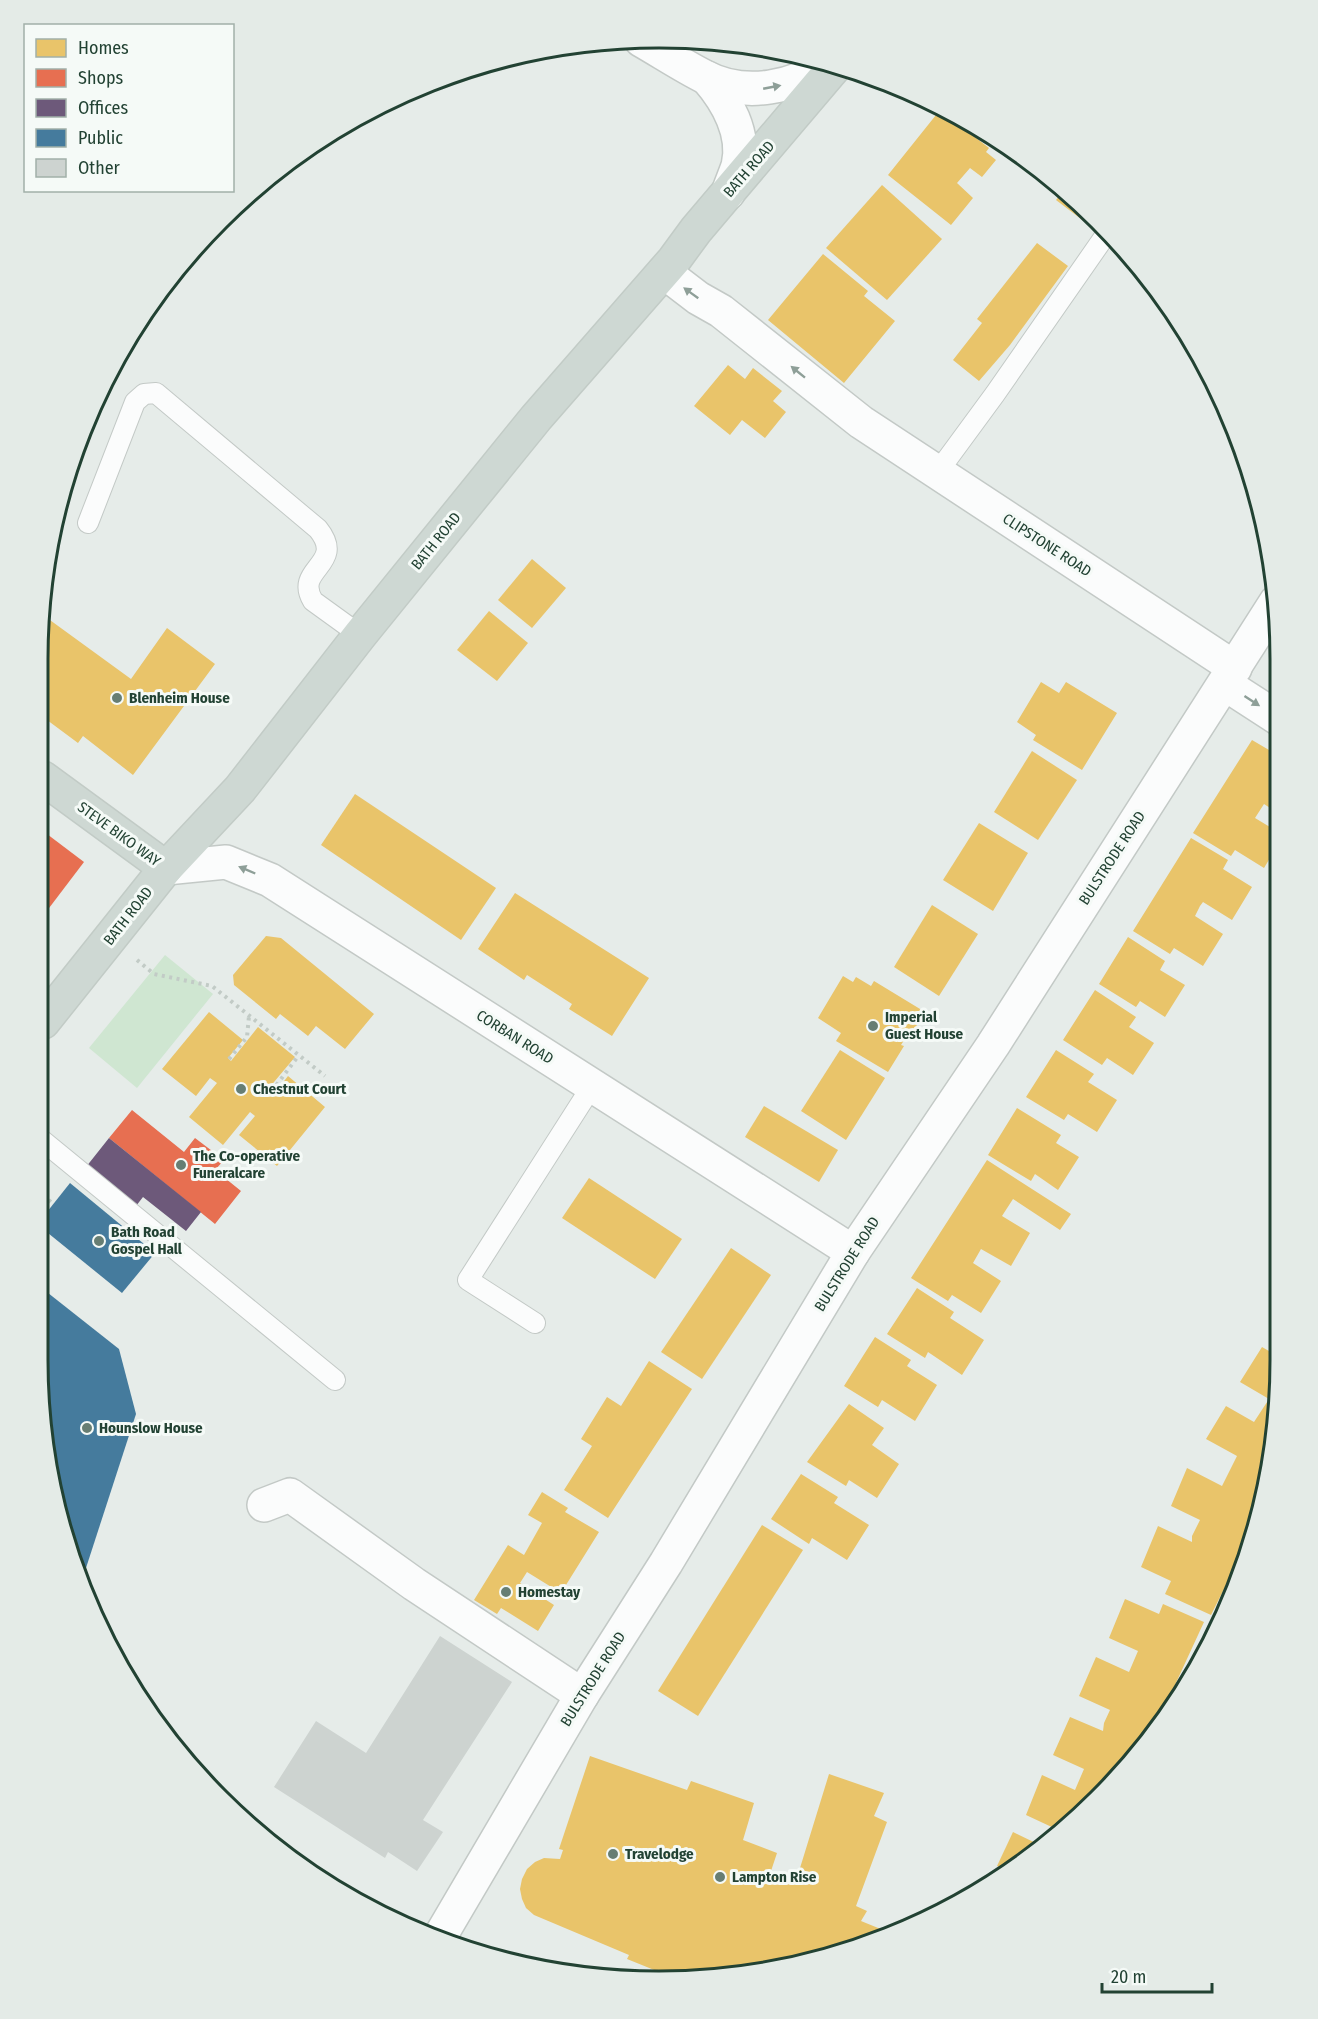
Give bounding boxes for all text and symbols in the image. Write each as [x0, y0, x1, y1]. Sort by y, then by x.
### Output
legend [24, 24, 234, 192]
text: Homes [78, 37, 129, 59]
text: Shops [78, 67, 123, 89]
one-way arrow [762, 82, 781, 91]
text: Offices [78, 97, 128, 119]
text: Public [78, 127, 123, 149]
street label: BATH ROAD [720, 137, 778, 201]
text: Other [78, 157, 121, 179]
one-way arrow [684, 287, 700, 299]
one-way arrow [791, 367, 806, 379]
street label: BATH ROAD [407, 509, 465, 573]
street label: CLIPSTONE ROAD [999, 510, 1095, 580]
place label: Blenheim House [129, 689, 230, 707]
marker: Blenheim House [110, 691, 124, 705]
one-way arrow [1244, 696, 1260, 707]
street label: STEVE BIKO WAY [74, 798, 164, 870]
street label: BULSTRODE ROAD [1075, 808, 1149, 908]
one-way arrow [237, 865, 255, 875]
street label: BATH ROAD [100, 883, 156, 949]
street label: CORBAN ROAD [473, 1006, 557, 1068]
place label: Imperial Guest House [885, 1008, 964, 1043]
marker: Imperial Guest House [866, 1019, 880, 1033]
place label: Chestnut Court [253, 1080, 347, 1098]
marker: Chestnut Court [234, 1082, 248, 1096]
place label: The Co-operative Funeralcare [193, 1147, 300, 1182]
marker: The Co-operative Funeralcare [174, 1158, 188, 1172]
street label: BULSTRODE ROAD [811, 1213, 883, 1315]
place label: Bath Road Gospel Hall [111, 1223, 183, 1258]
marker: Bath Road Gospel Hall [92, 1234, 106, 1248]
place label: Hounslow House [99, 1419, 203, 1437]
marker: Hounslow House [80, 1421, 94, 1435]
place label: Homestay [518, 1583, 581, 1601]
marker: Homestay [499, 1585, 513, 1599]
street label: BULSTRODE ROAD [557, 1628, 629, 1730]
place label: Travelodge [625, 1845, 694, 1863]
marker: Travelodge [606, 1847, 620, 1861]
place label: Lampton Rise [732, 1868, 817, 1886]
marker: Lampton Rise [713, 1870, 727, 1884]
scale bar [1102, 1956, 1212, 1994]
text: 20 m [1111, 1966, 1146, 1988]

